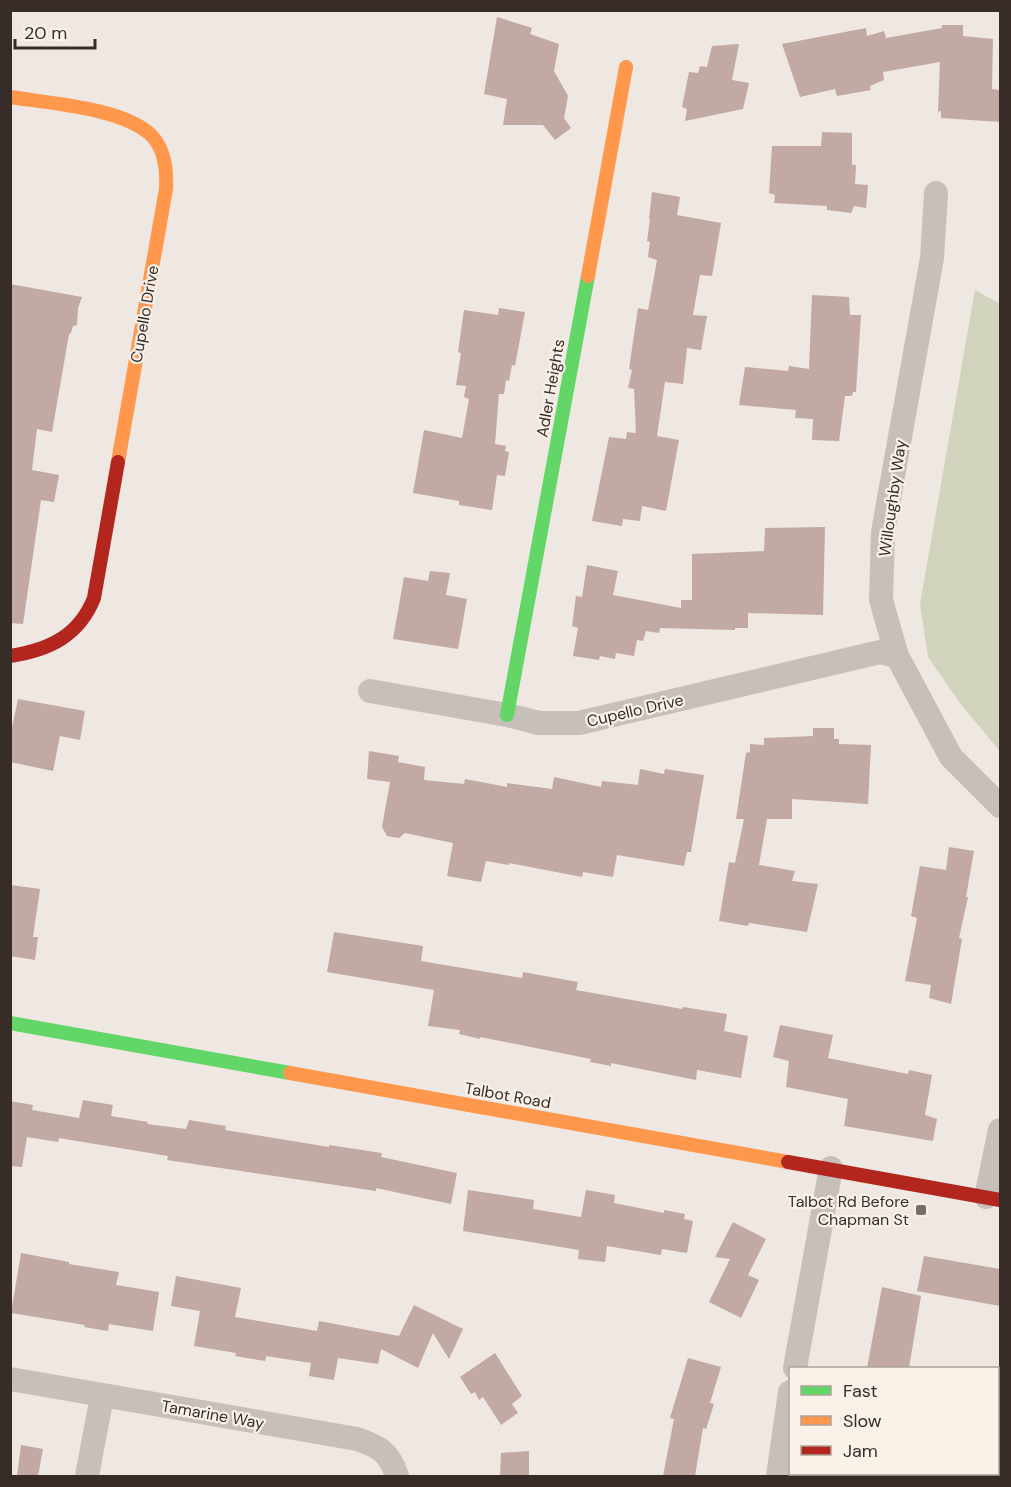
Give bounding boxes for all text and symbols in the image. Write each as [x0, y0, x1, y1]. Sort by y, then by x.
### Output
scale bar [15, 12, 94, 50]
text: 20 m [24, 21, 67, 45]
street label: Cupello Drive [126, 264, 163, 364]
street label: Adler Heights [532, 337, 569, 439]
street label: Willoughby Way [874, 438, 911, 558]
street label: Cupello Drive [585, 689, 685, 732]
street label: Talbot Road [463, 1078, 553, 1113]
place label: Talbot Rd Before Chapman St [788, 1191, 909, 1230]
marker: Talbot Rd Before Chapman St [914, 1203, 928, 1217]
legend [789, 1367, 999, 1475]
text: Fast [843, 1379, 878, 1403]
street label: Tamarine Way [160, 1395, 266, 1434]
text: Slow [843, 1409, 882, 1433]
text: Jam [843, 1439, 878, 1463]

